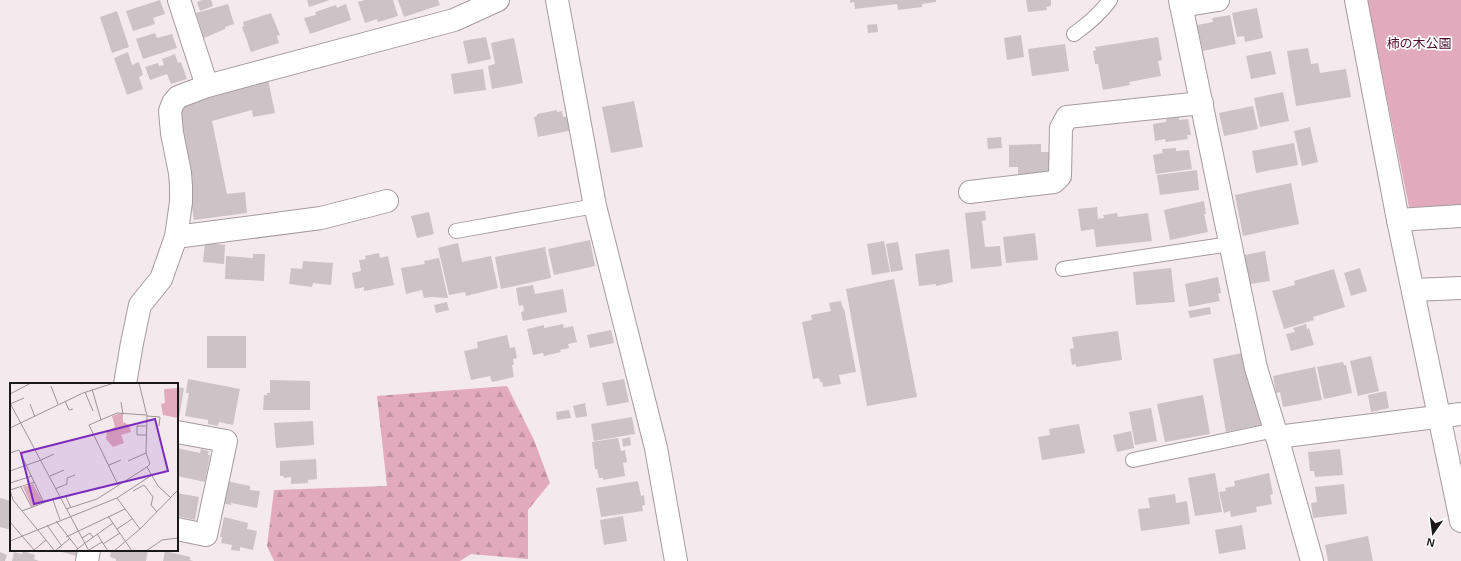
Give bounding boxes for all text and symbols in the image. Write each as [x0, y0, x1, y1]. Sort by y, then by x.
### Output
park label: 柿の木公園 [1386, 36, 1452, 51]
inset map [10, 383, 178, 551]
north arrow [1413, 513, 1453, 553]
text: N [1425, 536, 1436, 549]

